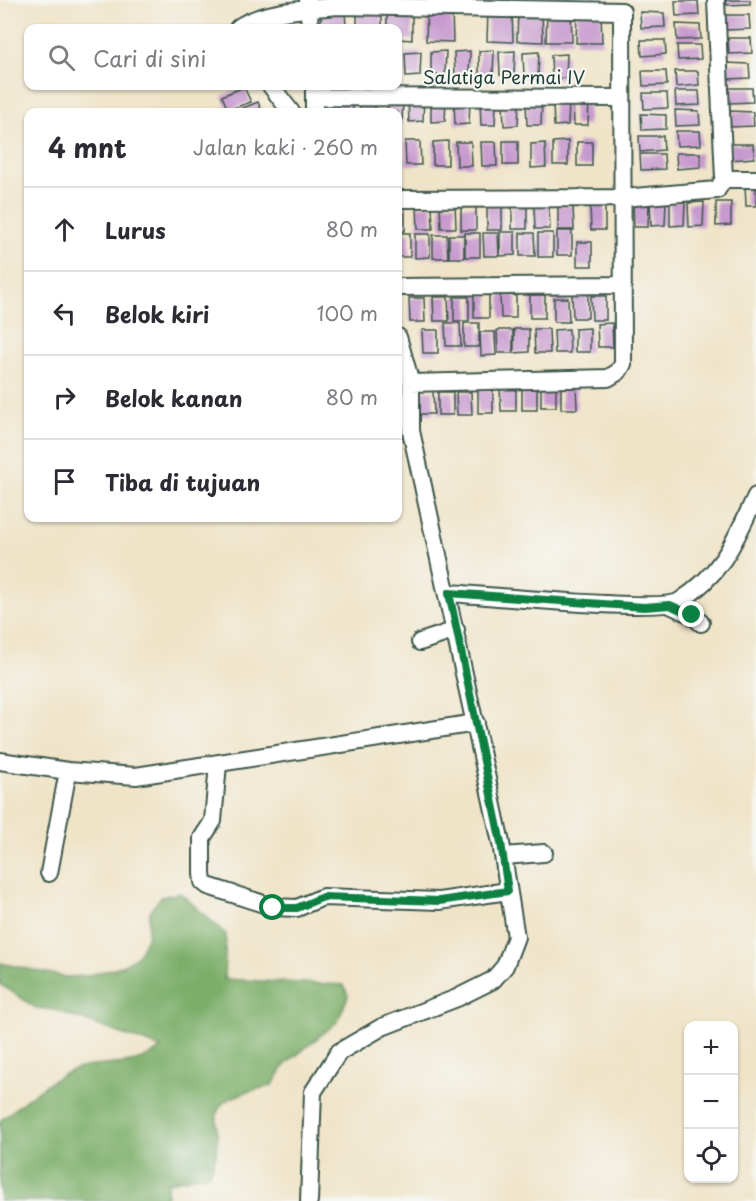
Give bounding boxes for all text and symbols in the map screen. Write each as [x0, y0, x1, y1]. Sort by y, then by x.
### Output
search box [24, 24, 402, 90]
icon: search [45, 41, 78, 74]
text: Cari di sini [93, 41, 206, 74]
street label: Salatiga Permai IV [423, 63, 585, 90]
text: 4 mnt [48, 128, 127, 167]
text: Jalan kaki · 260 m [193, 132, 378, 162]
icon: ahead [48, 213, 81, 246]
text: Lurus [105, 213, 166, 246]
text: 80 m [326, 214, 378, 244]
icon: left [48, 297, 81, 330]
text: Belok kiri [105, 297, 209, 330]
text: 100 m [317, 298, 378, 328]
icon: right [48, 381, 81, 414]
text: Belok kanan [105, 381, 242, 414]
text: 80 m [326, 382, 378, 412]
icon: arrive [48, 465, 81, 498]
text: Tiba di tujuan [105, 465, 260, 498]
route end [678, 601, 704, 627]
route start [259, 894, 285, 920]
map controls [684, 1021, 738, 1183]
button: + [684, 1021, 738, 1075]
button: − [684, 1075, 738, 1129]
button: locate [684, 1129, 738, 1183]

